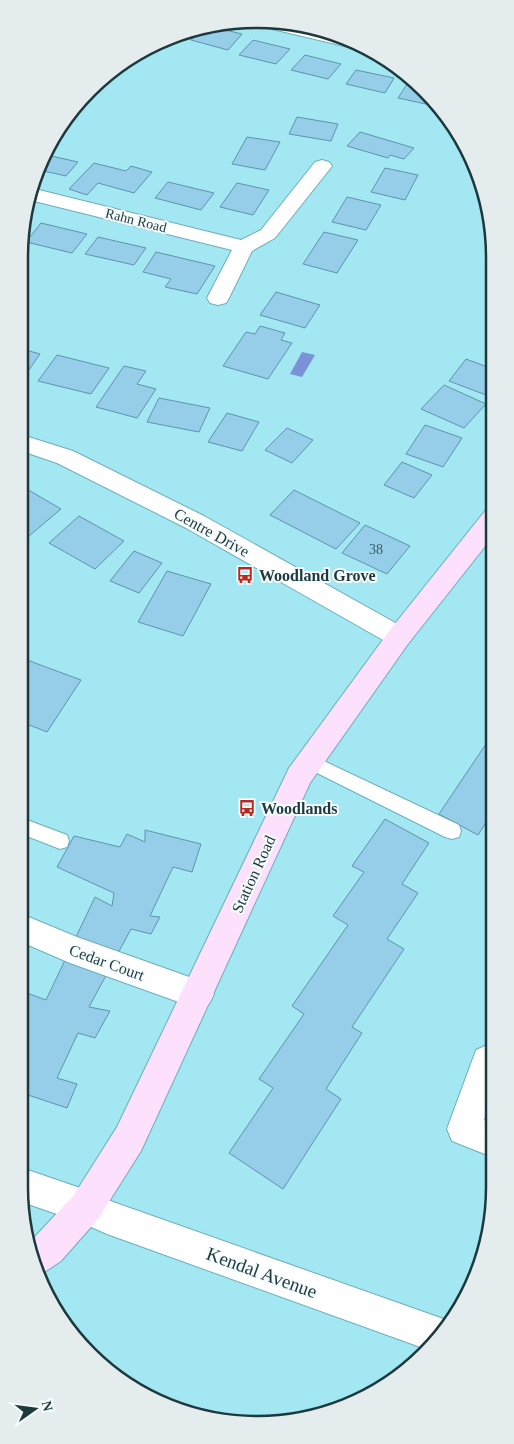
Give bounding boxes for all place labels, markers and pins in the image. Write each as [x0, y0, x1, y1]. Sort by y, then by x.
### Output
bus stop icon: Woodland Grove [235, 565, 255, 585]
place label: Woodland Grove [259, 567, 376, 584]
bus stop icon: Woodlands [237, 798, 257, 818]
place label: Woodlands [261, 800, 337, 817]

